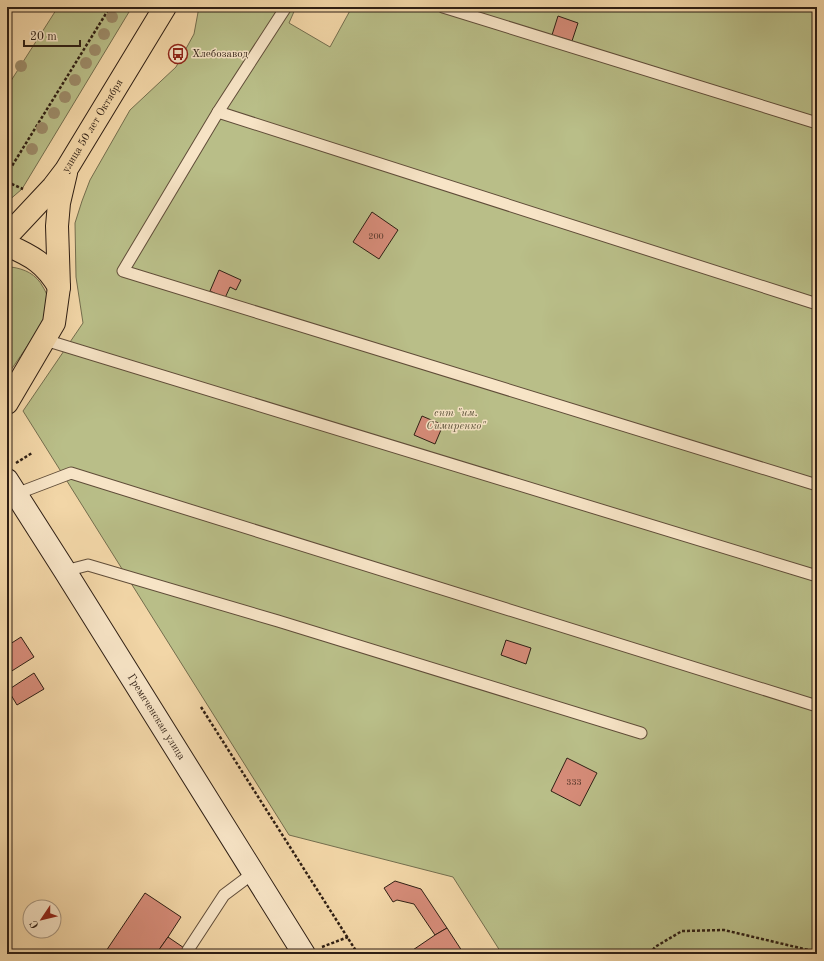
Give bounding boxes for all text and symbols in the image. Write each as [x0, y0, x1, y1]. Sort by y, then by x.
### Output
scale bar [24, 22, 80, 48]
text: 20 m [30, 31, 57, 43]
bus stop icon: Хлебозавод [167, 43, 189, 65]
place label: Хлебозавод [192, 49, 248, 60]
street label: улица 50 лет Октября [60, 77, 125, 175]
house number: 200 [368, 232, 384, 241]
park label: снт "им. Симиренко" [426, 408, 486, 432]
street label: Гремяченская улица [125, 672, 187, 763]
house number: 333 [566, 778, 582, 787]
north arrow [22, 899, 62, 939]
text: С [28, 918, 42, 930]

